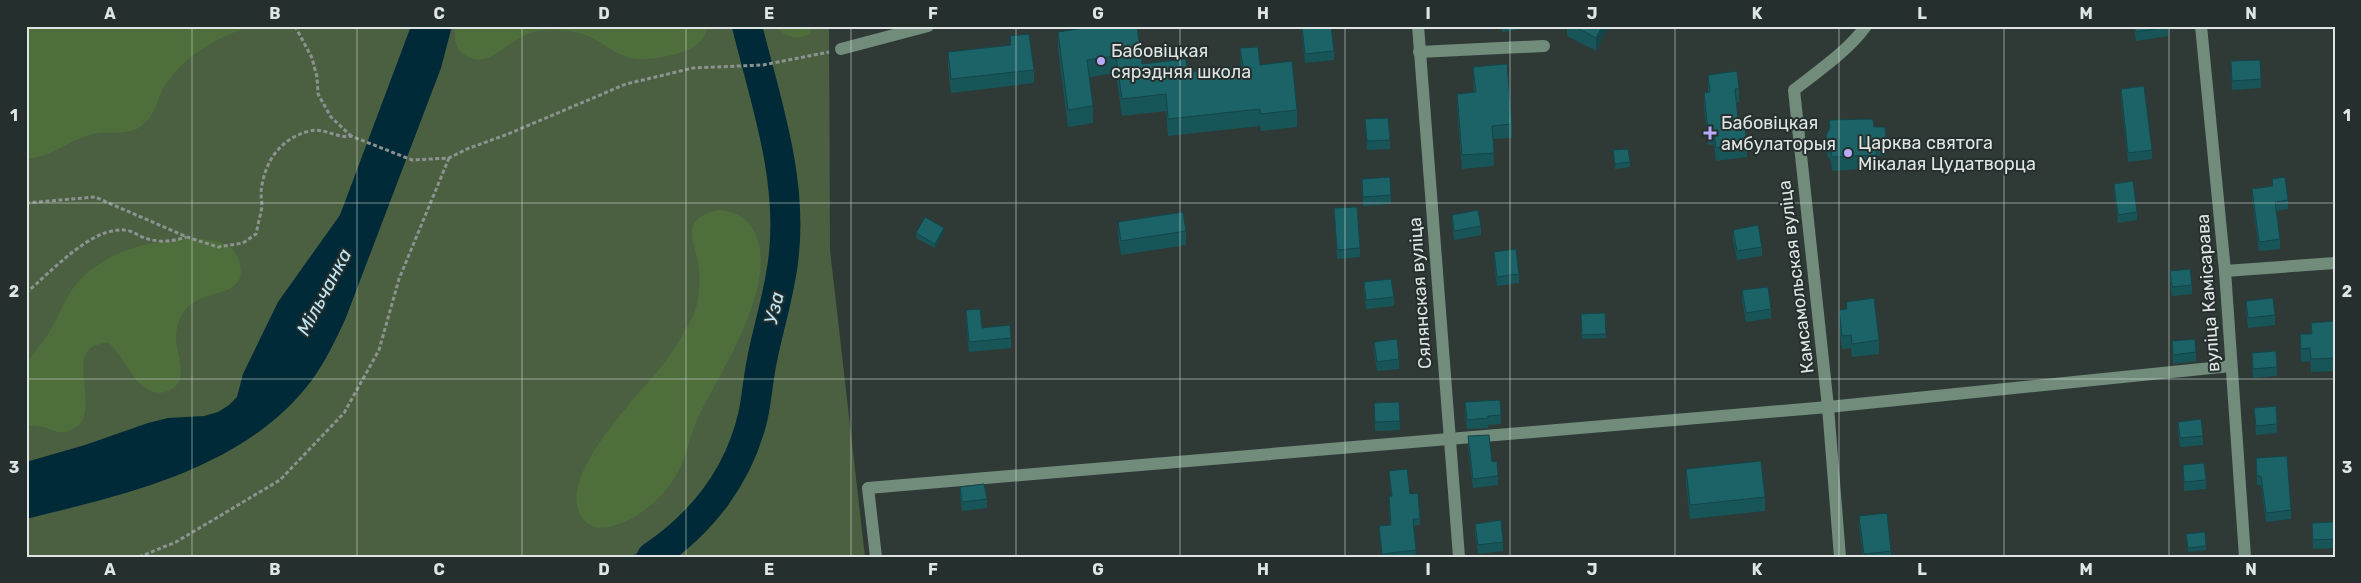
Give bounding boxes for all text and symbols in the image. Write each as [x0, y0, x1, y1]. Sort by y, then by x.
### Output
text: A [104, 4, 116, 23]
text: B [269, 4, 281, 23]
text: C [433, 4, 445, 23]
text: D [598, 4, 610, 23]
text: E [764, 4, 774, 23]
text: F [928, 4, 938, 23]
text: G [1092, 4, 1104, 23]
text: H [1257, 4, 1269, 23]
text: I [1425, 4, 1431, 23]
text: J [1587, 4, 1597, 23]
text: K [1752, 4, 1763, 23]
text: L [1917, 4, 1927, 23]
text: M [2079, 4, 2093, 23]
text: N [2245, 4, 2257, 23]
place label: Бабовіцкая сярэдняя школа [1111, 40, 1251, 83]
marker: Бабовіцкая сярэдняя школа [1095, 55, 1107, 67]
text: 1 [10, 106, 18, 125]
text: 1 [2343, 106, 2351, 125]
place label: Бабовіцкая амбулаторыя [1721, 112, 1836, 155]
marker: Бабовіцкая амбулаторыя [1703, 126, 1717, 140]
place label: Царква святога Мікалая Цудатворца [1858, 132, 2036, 175]
marker: Царква святога Мікалая Цудатворца [1842, 147, 1854, 159]
street label: Камсамольская вуліца [1773, 179, 1819, 375]
street label: вуліца Камісарава [2192, 213, 2224, 373]
street label: Сялянская вуліца [1404, 216, 1436, 370]
water label: Мільчанка [292, 245, 356, 339]
text: 2 [9, 282, 19, 301]
text: 2 [2342, 282, 2352, 301]
water label: Уза [759, 290, 789, 326]
text: 3 [9, 458, 19, 477]
text: 3 [2342, 458, 2352, 477]
text: A [104, 560, 116, 579]
text: B [269, 560, 281, 579]
text: C [433, 560, 445, 579]
text: D [598, 560, 610, 579]
text: E [764, 560, 774, 579]
text: F [928, 560, 938, 579]
text: G [1092, 560, 1104, 579]
text: H [1257, 560, 1269, 579]
text: I [1425, 560, 1431, 579]
text: J [1587, 560, 1597, 579]
text: K [1752, 560, 1763, 579]
text: L [1917, 560, 1927, 579]
text: M [2079, 560, 2093, 579]
text: N [2245, 560, 2257, 579]

